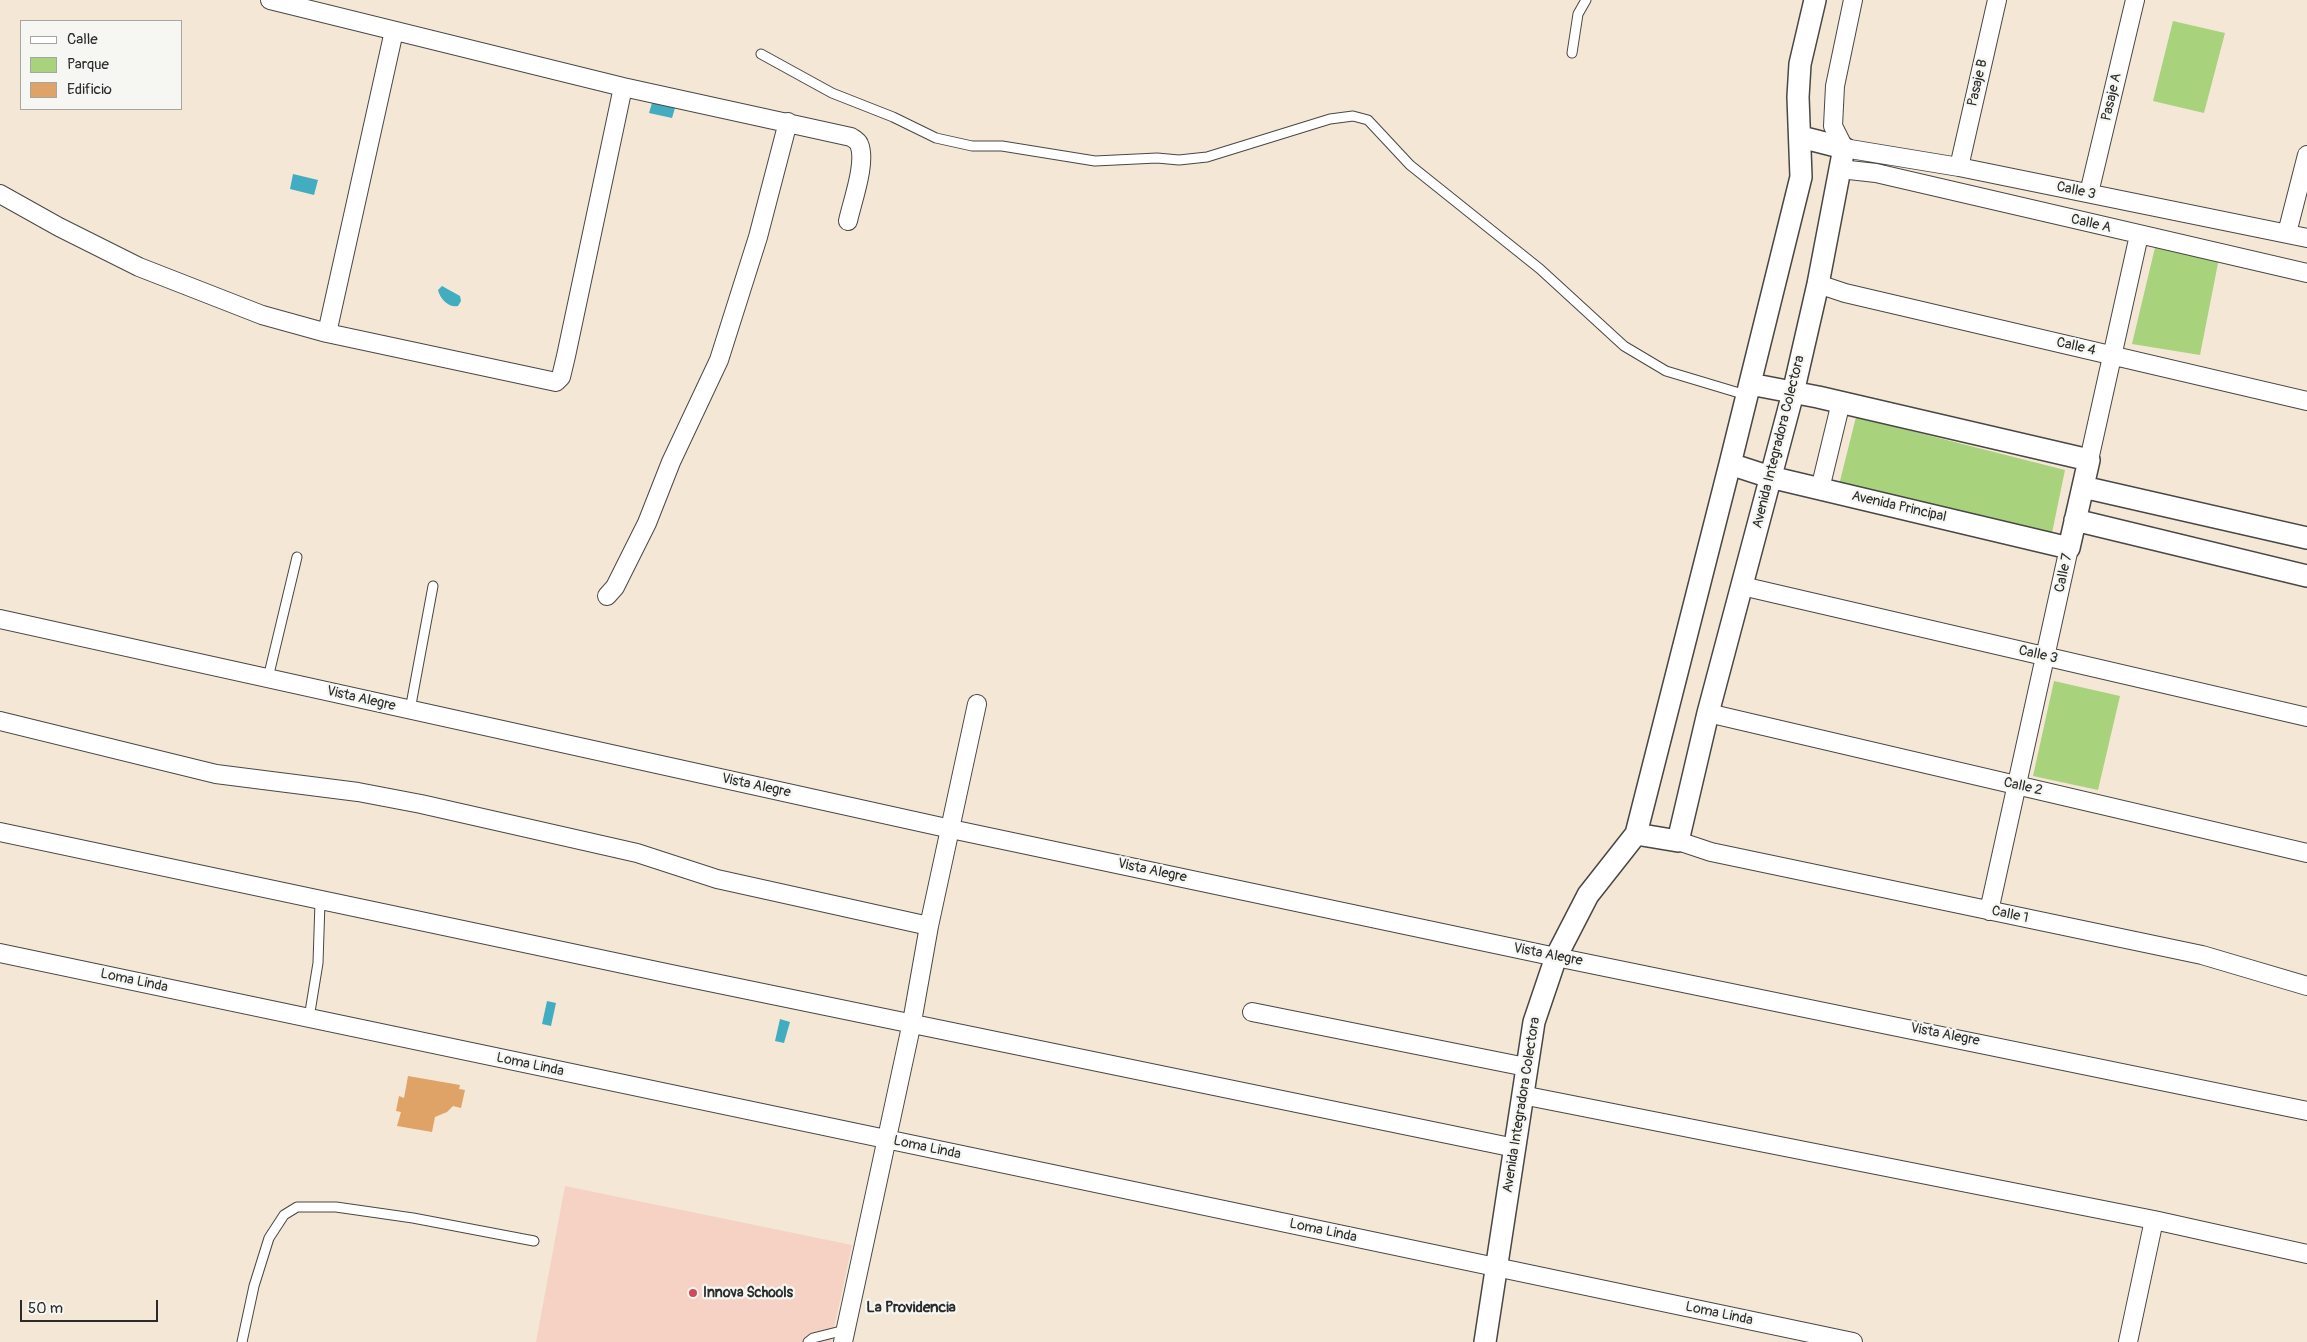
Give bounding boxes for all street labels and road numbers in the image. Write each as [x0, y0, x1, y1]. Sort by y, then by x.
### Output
street label: Pasaje B [1964, 58, 1992, 108]
street label: Pasaje A [2098, 71, 2126, 123]
street label: Calle 3 [2055, 179, 2097, 203]
street label: Calle A [2069, 211, 2113, 237]
street label: Calle 4 [2055, 334, 2097, 360]
street label: Avenida Integradora Colectora [1749, 354, 1809, 530]
street label: Avenida Principal [1850, 488, 1948, 526]
street label: Calle 7 [2052, 552, 2076, 594]
street label: Calle 3 [2017, 642, 2059, 668]
street label: Vista Alegre [325, 683, 397, 715]
street label: Vista Alegre [720, 770, 792, 802]
street label: Calle 2 [2002, 774, 2044, 800]
street label: Vista Alegre [1116, 855, 1188, 887]
street label: Calle 1 [1990, 903, 2030, 927]
street label: Vista Alegre [1512, 940, 1584, 970]
street label: Loma Linda [99, 966, 169, 996]
street label: Avenida Integradora Colectora [1500, 1016, 1544, 1194]
street label: Vista Alegre [1909, 1020, 1981, 1050]
street label: Loma Linda [495, 1050, 565, 1080]
street label: Loma Linda [892, 1133, 962, 1163]
street label: Loma Linda [1288, 1216, 1358, 1246]
street label: Loma Linda [1684, 1299, 1754, 1329]

